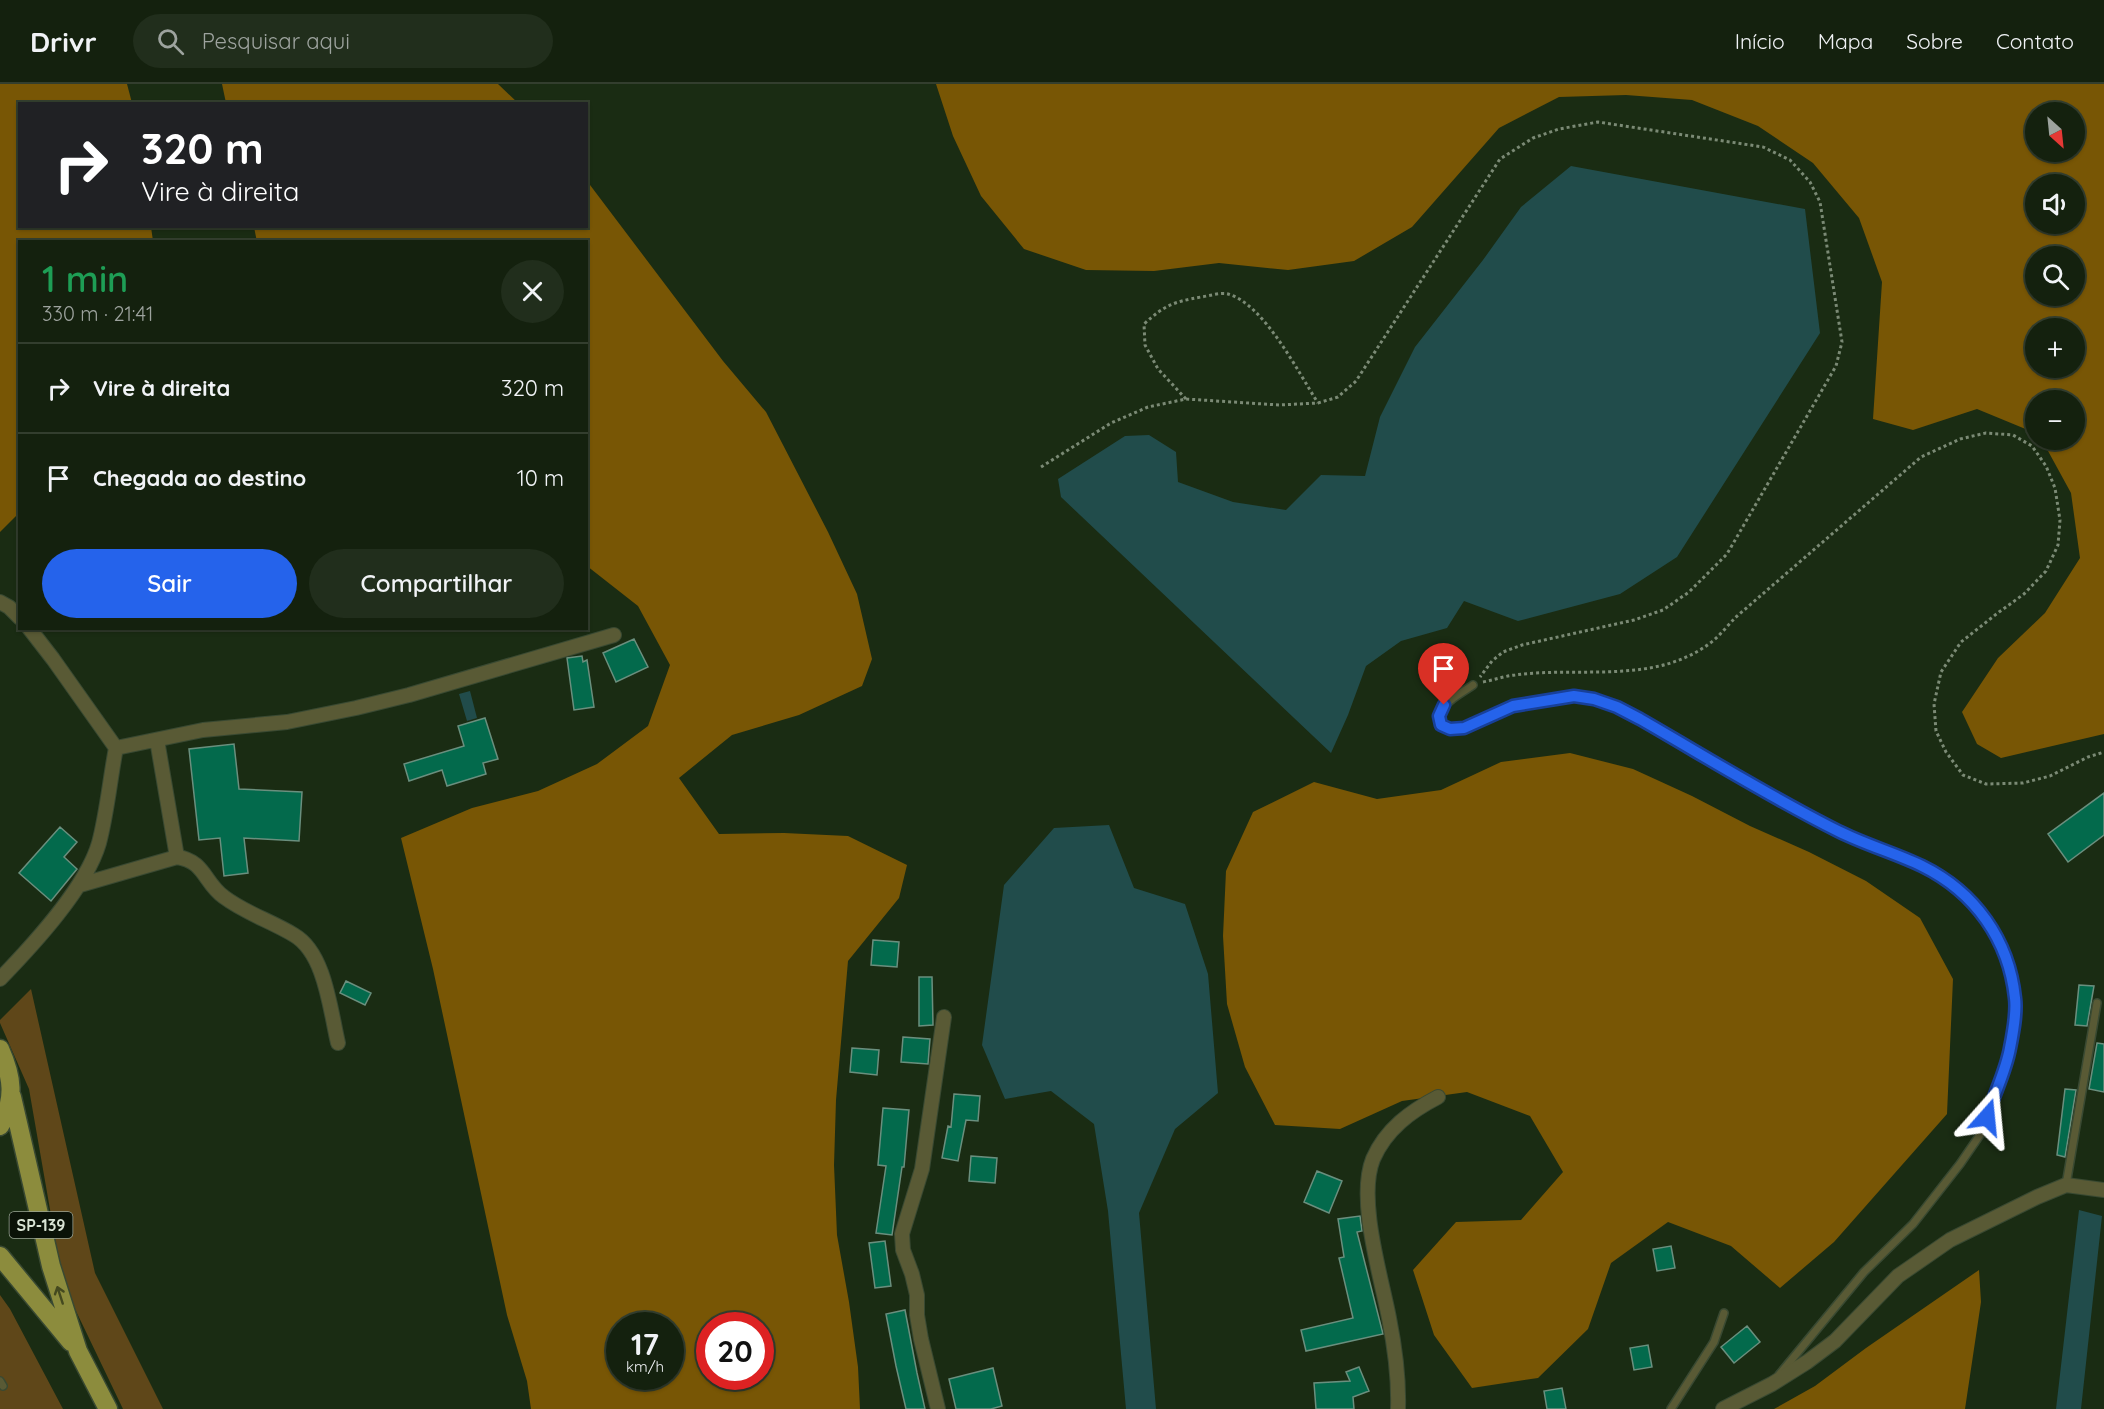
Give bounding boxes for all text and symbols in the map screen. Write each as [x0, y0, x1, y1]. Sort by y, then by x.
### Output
search box [133, 14, 553, 68]
text: Drivr [30, 24, 97, 59]
icon: search [154, 25, 187, 58]
text: Pesquisar aqui [202, 27, 350, 55]
text: Início [1735, 28, 1785, 54]
text: Mapa [1818, 28, 1873, 54]
text: Sobre [1906, 28, 1963, 54]
text: Contato [1996, 28, 2074, 54]
north arrow [2025, 102, 2085, 162]
map controls [2025, 102, 2085, 450]
text: 320 m [141, 122, 264, 175]
icon: right [42, 126, 120, 204]
text: Vire à direita [141, 174, 299, 208]
button: sound [2025, 174, 2085, 234]
button: search [2025, 246, 2085, 306]
text: 1 min [42, 256, 128, 301]
button: close [501, 260, 564, 323]
text: 330 m · 21:41 [42, 301, 153, 326]
button: + [2025, 318, 2085, 378]
icon: right [42, 372, 75, 405]
text: Vire à direita [93, 374, 230, 402]
text: 320 m [501, 374, 564, 402]
button: − [2025, 390, 2085, 450]
icon: arrive [42, 462, 75, 495]
text: Chegada ao destino [93, 464, 306, 492]
text: 10 m [517, 464, 564, 492]
button: Sair [42, 549, 297, 618]
button: Compartilhar [309, 549, 564, 618]
pin [1418, 643, 1469, 705]
icon: arrive [1427, 652, 1460, 685]
position arrow [1955, 1085, 2019, 1149]
road number: SP-139 [9, 1212, 72, 1238]
one-way arrow [54, 1286, 65, 1305]
speed limit sign: 20 [696, 1312, 774, 1390]
text: 17 [631, 1325, 659, 1363]
text: km/h [626, 1357, 664, 1376]

